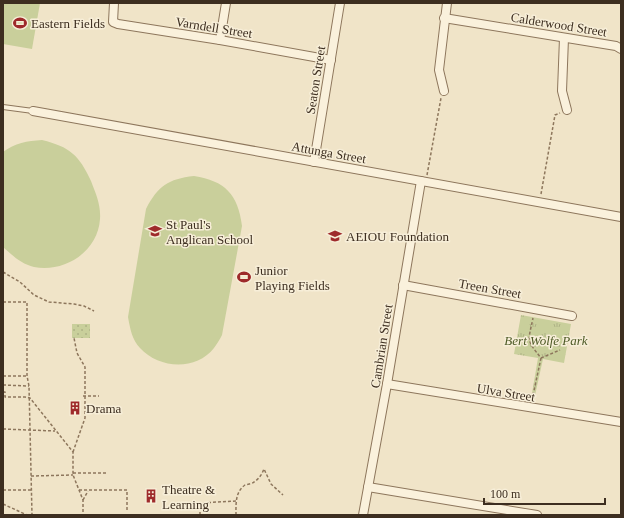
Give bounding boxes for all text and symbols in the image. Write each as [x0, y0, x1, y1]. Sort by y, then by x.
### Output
street label: Calderwood Street [510, 9, 608, 40]
street label: Varndell Street [174, 14, 254, 41]
sports icon: Eastern Fields [12, 15, 28, 31]
place label: Eastern Fields [31, 16, 105, 31]
street label: Seaton Street [303, 44, 328, 115]
street label: Attunga Street [290, 139, 368, 166]
place label: St Paul's Anglican School [166, 217, 253, 247]
school or university icon: St Paul's Anglican School [147, 223, 163, 239]
school or university icon: AEIOU Foundation [327, 228, 343, 244]
place label: AEIOU Foundation [346, 229, 449, 244]
place label: Junior Playing Fields [255, 263, 330, 293]
sports icon: Junior Playing Fields [236, 269, 252, 285]
street label: Treen Street [457, 276, 523, 301]
street label: Cambrian Street [367, 303, 396, 389]
park label: Bert Wolfe Park [504, 333, 588, 348]
street label: Ulva Street [476, 380, 537, 405]
building icon: Drama [67, 400, 83, 416]
place label: Drama [86, 401, 122, 416]
scale bar [484, 480, 605, 506]
place label: Theatre & Learning [162, 482, 215, 512]
text: 100 m [490, 487, 521, 501]
building icon: Theatre & Learning [143, 488, 159, 504]

